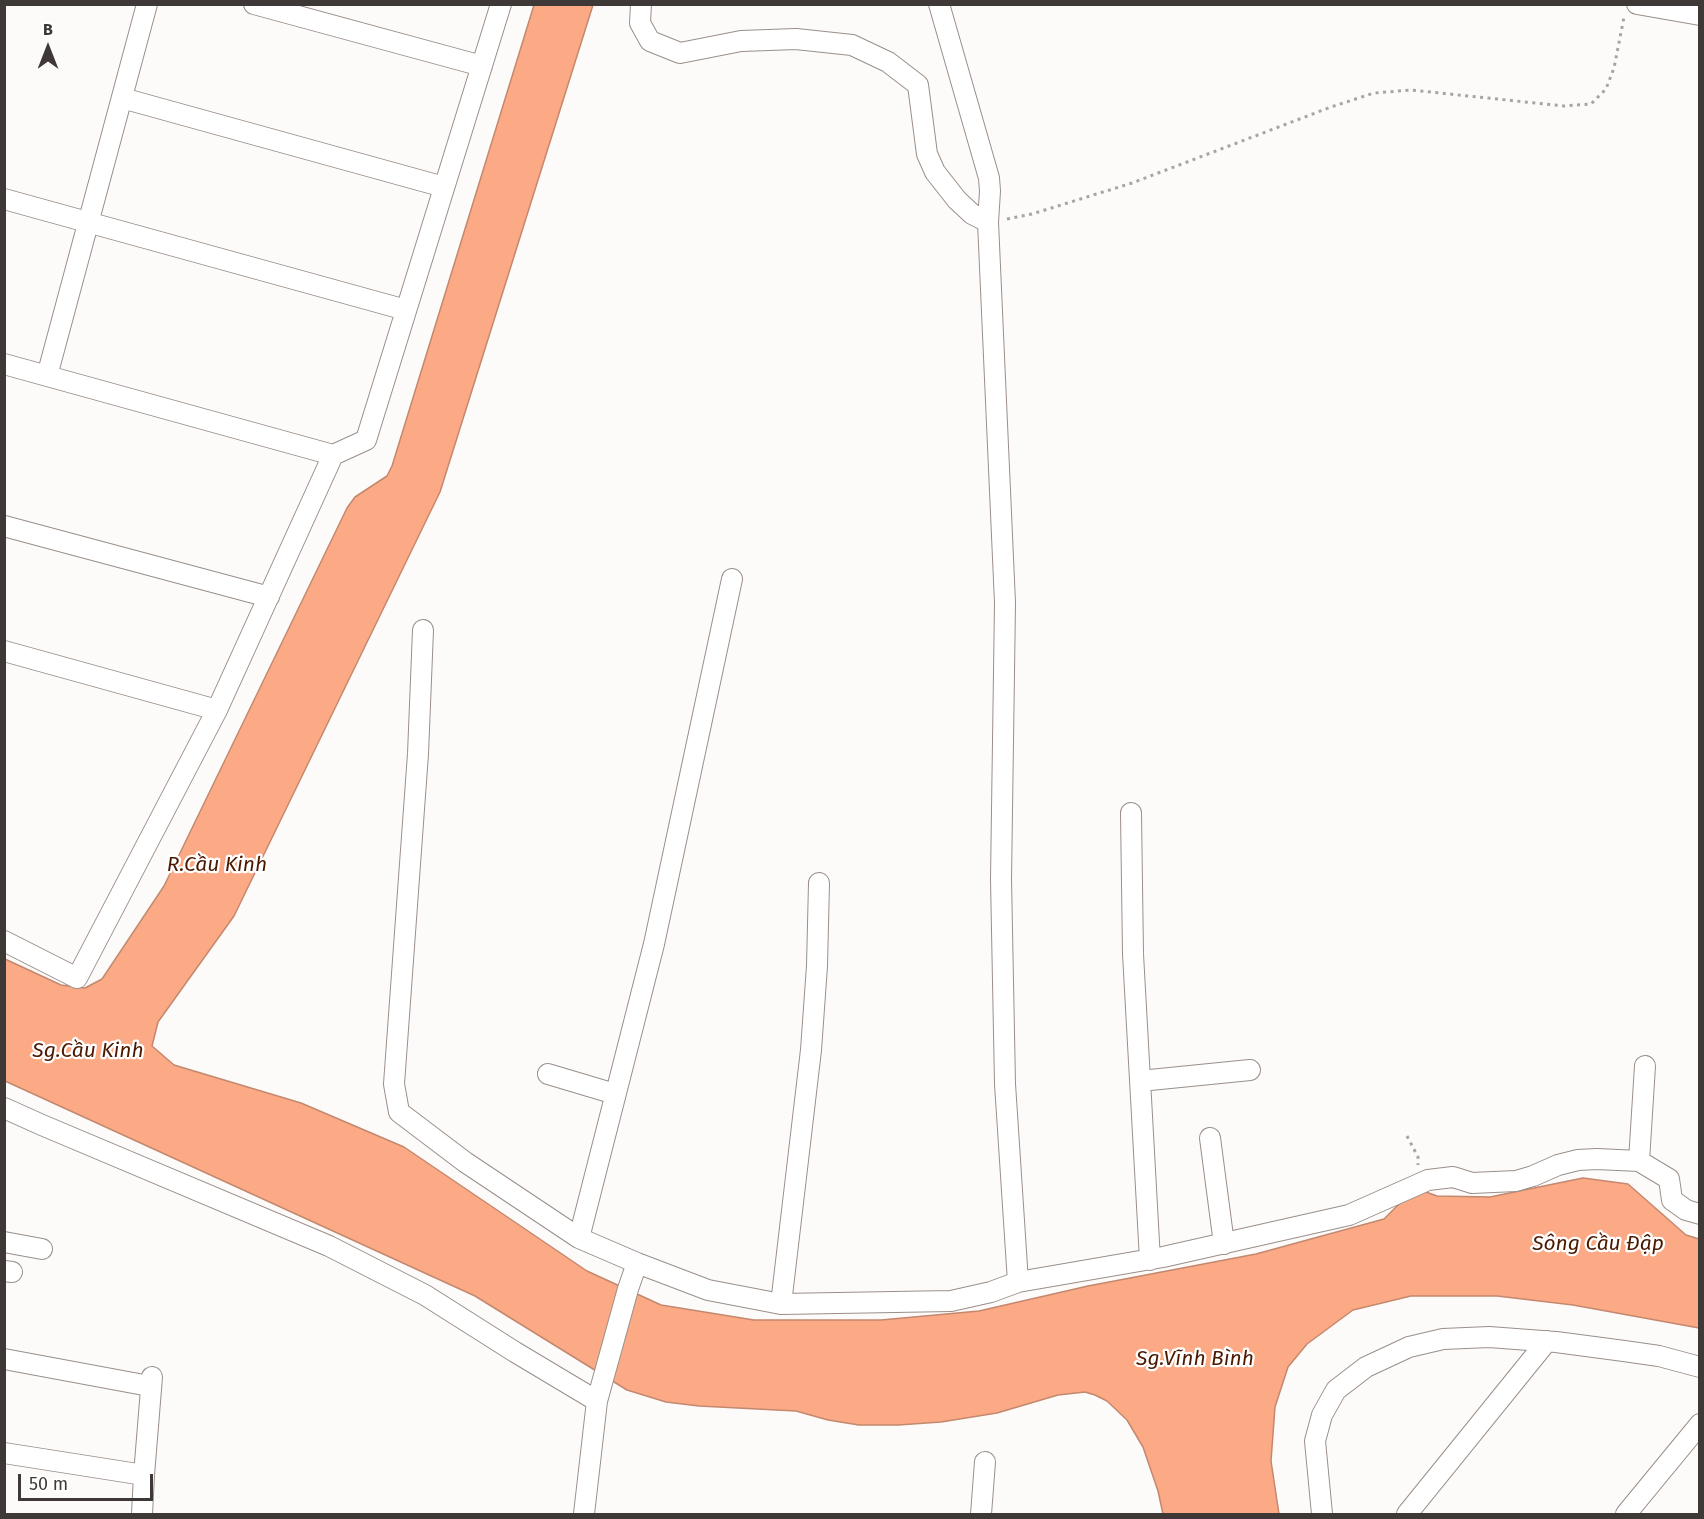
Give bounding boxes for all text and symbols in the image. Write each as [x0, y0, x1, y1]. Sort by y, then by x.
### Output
north arrow [18, 18, 78, 78]
text: B [43, 20, 53, 39]
water label: R.Cầu Kinh [167, 852, 267, 878]
water label: Sg.Cầu Kinh [32, 1038, 144, 1064]
water label: Sông Cầu Đập [1532, 1231, 1664, 1257]
water label: Sg.Vĩnh Bình [1136, 1346, 1254, 1372]
scale bar [21, 1462, 156, 1500]
text: 50 m [29, 1473, 68, 1495]

